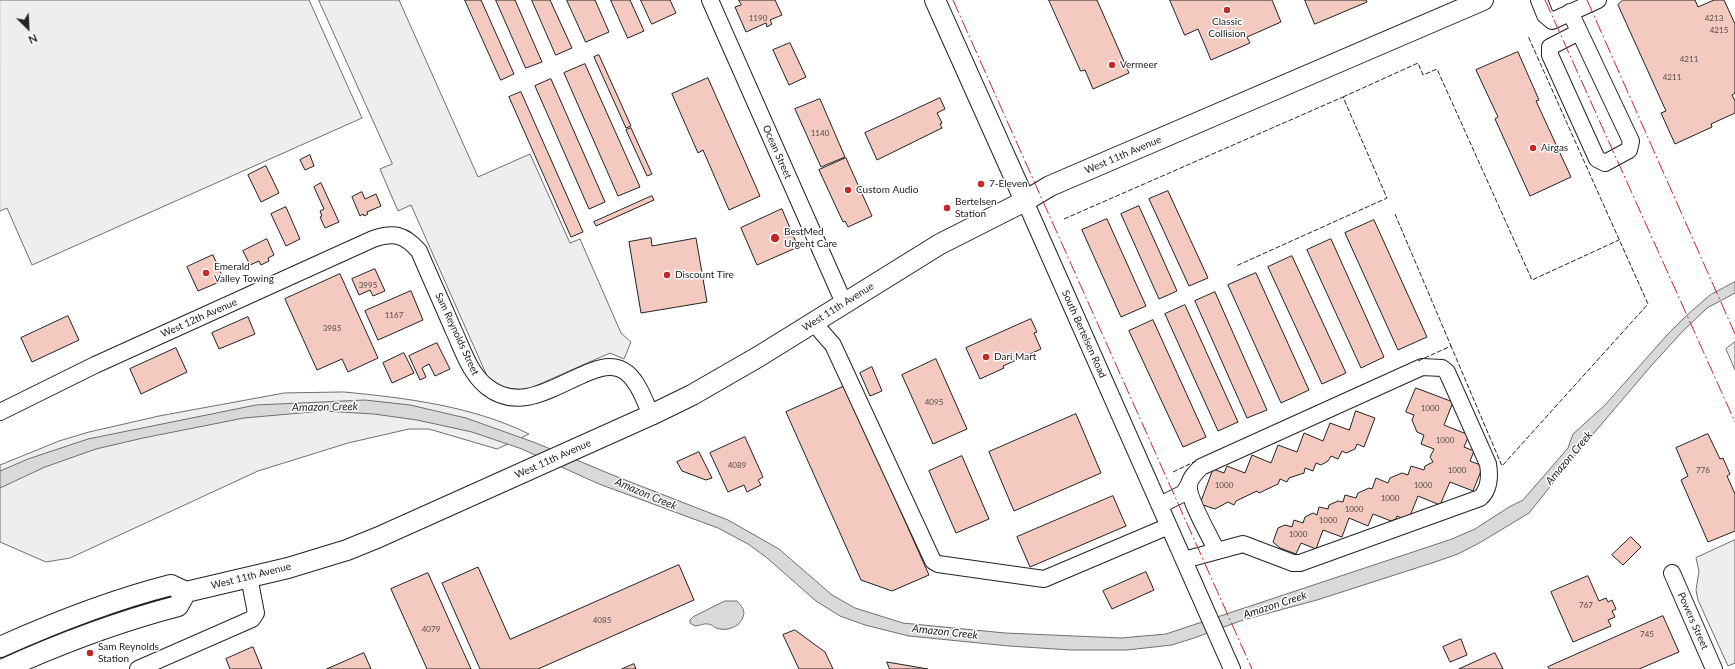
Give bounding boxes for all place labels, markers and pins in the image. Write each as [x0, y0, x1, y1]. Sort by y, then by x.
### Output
marker: Classic Collision [1222, 5, 1232, 15]
place label: Classic Collision [1208, 16, 1246, 40]
place label: Vermeer [1120, 59, 1157, 71]
marker: Vermeer [1107, 60, 1117, 70]
place label: Airgas [1541, 142, 1568, 154]
marker: Airgas [1528, 143, 1538, 153]
place label: 7-Eleven [989, 178, 1028, 190]
marker: 7-Eleven [976, 179, 986, 189]
place label: Custom Audio [856, 184, 918, 196]
marker: Custom Audio [843, 185, 853, 195]
place label: Bertelsen Station [955, 196, 997, 220]
marker: Bertelsen Station [942, 203, 952, 213]
place label: BestMed Urgent Care [784, 226, 837, 250]
marker: BestMed Urgent Care [769, 232, 781, 244]
place label: Emerald Valley Towing [214, 261, 274, 284]
marker: Emerald Valley Towing [201, 268, 211, 278]
place label: Discount Tire [675, 269, 734, 281]
marker: Discount Tire [662, 270, 672, 280]
place label: Dari Mart [994, 351, 1036, 363]
marker: Dari Mart [981, 352, 991, 362]
place label: Sam Reynolds Station [98, 641, 159, 664]
marker: Sam Reynolds Station [85, 648, 95, 658]

